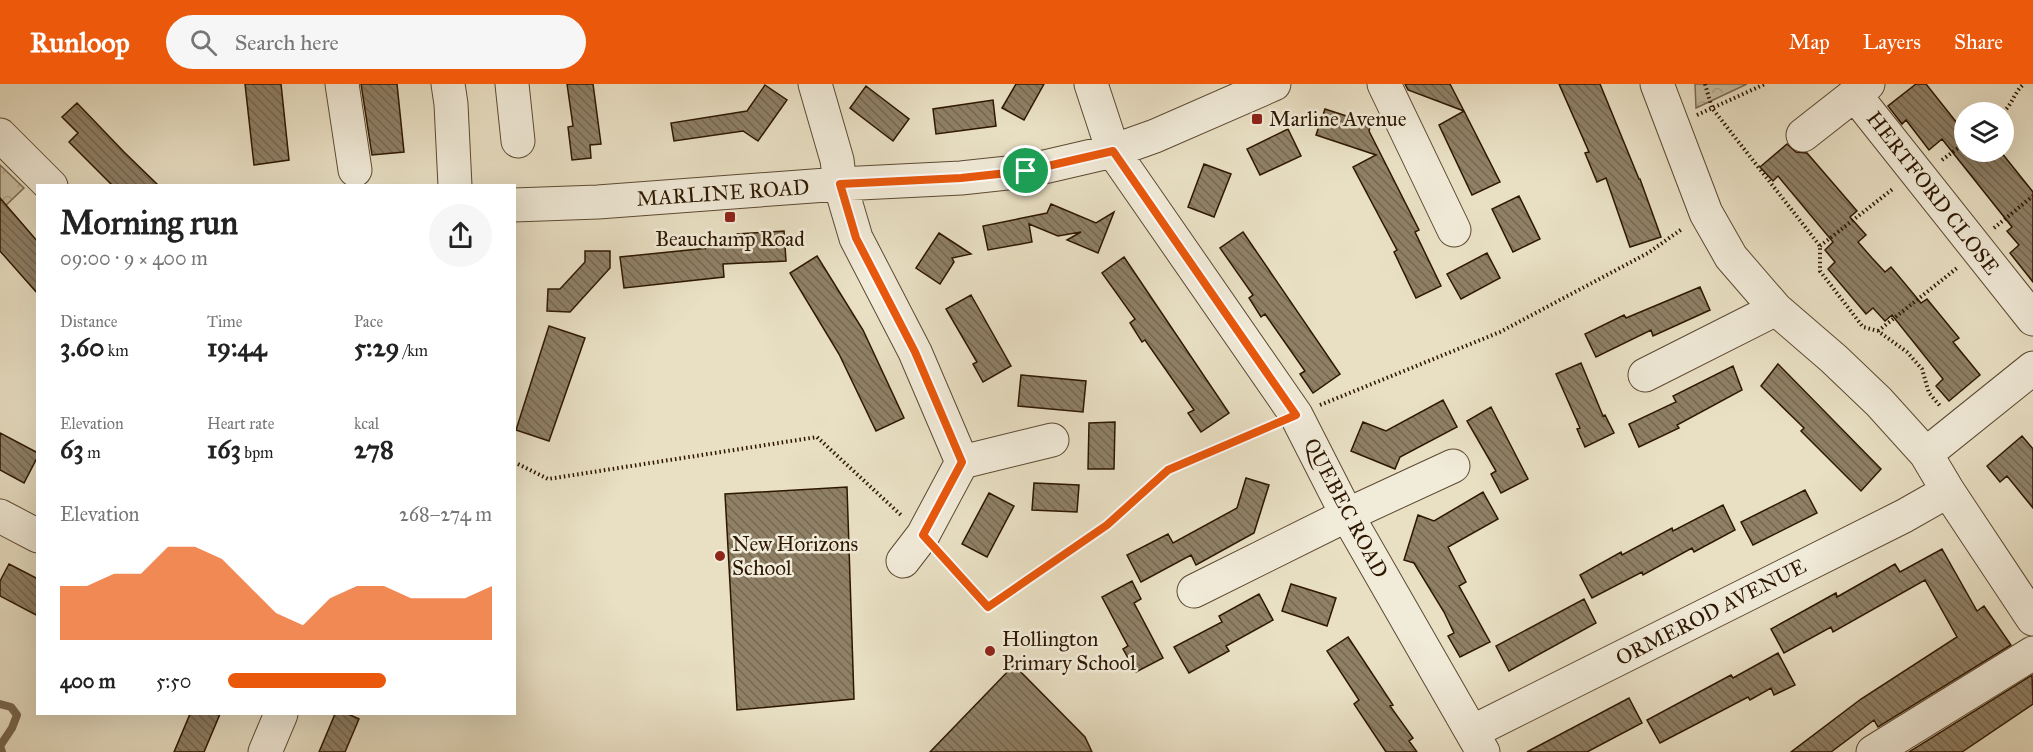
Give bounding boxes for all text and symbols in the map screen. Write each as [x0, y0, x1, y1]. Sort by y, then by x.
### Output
search box [166, 15, 586, 69]
text: Runloop [30, 25, 130, 60]
icon: search [187, 26, 220, 59]
text: Search here [235, 29, 339, 56]
text: Map [1789, 29, 1830, 55]
text: Layers [1863, 29, 1921, 55]
text: Share [1954, 29, 2003, 55]
map controls [1954, 102, 2014, 162]
button: layers [1954, 102, 2014, 162]
place label: Marline Avenue [1269, 106, 1407, 132]
street label: HERTFORD CLOSE [1861, 106, 2005, 280]
marker: Marline Avenue [1250, 112, 1264, 126]
pin [1000, 145, 1051, 196]
icon: arrive [1009, 154, 1042, 187]
street label: MARLINE ROAD [636, 174, 810, 212]
text: Morning run [60, 203, 238, 243]
button: share [429, 204, 492, 267]
marker: Beauchamp Road [723, 210, 737, 224]
place label: Beauchamp Road [655, 226, 805, 252]
text: 09:00 · 9 × 400 m [60, 246, 208, 270]
text: Distance [60, 312, 117, 331]
text: Time [207, 312, 242, 331]
text: Pace [354, 312, 383, 331]
text: 3.60 [60, 331, 104, 363]
text: 19:44 [207, 331, 267, 363]
text: 5:29 [354, 331, 399, 363]
text: km [104, 341, 129, 360]
text: /km [399, 341, 428, 360]
text: Elevation [60, 414, 124, 433]
text: Heart rate [207, 414, 274, 433]
text: kcal [354, 414, 379, 433]
text: 63 [60, 433, 84, 465]
text: 163 [207, 433, 241, 465]
text: 278 [354, 433, 394, 465]
street label: QUEBEC ROAD [1298, 434, 1394, 582]
text: m [84, 443, 101, 462]
text: bpm [241, 443, 274, 462]
text: Elevation [60, 502, 139, 526]
text: 268–274 m [399, 502, 492, 526]
place label: New Horizons School [732, 531, 858, 581]
marker: New Horizons School [713, 549, 727, 563]
street label: ORMEROD AVENUE [1612, 553, 1810, 671]
place label: Hollington Primary School [1002, 626, 1136, 676]
marker: Hollington Primary School [983, 644, 997, 658]
text: 400 m [60, 669, 116, 693]
text: 5:50 [156, 669, 191, 693]

